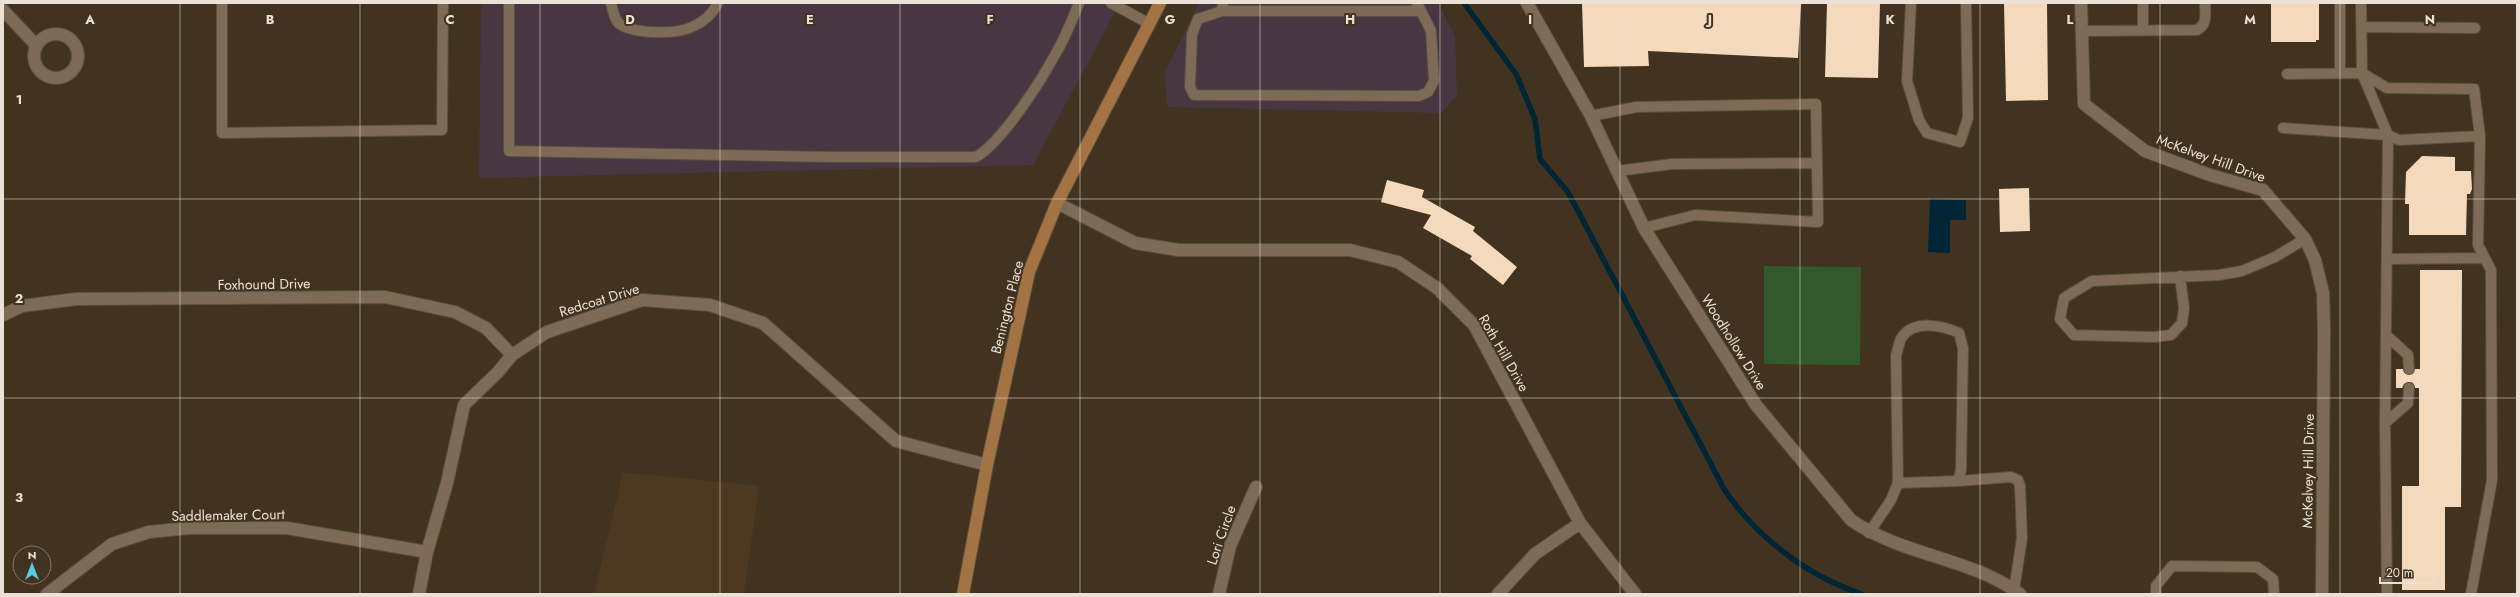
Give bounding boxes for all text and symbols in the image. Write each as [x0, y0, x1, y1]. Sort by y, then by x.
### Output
text: A [84, 10, 95, 29]
text: B [266, 10, 275, 29]
text: C [445, 10, 455, 29]
text: D [625, 10, 635, 29]
text: E [806, 10, 814, 29]
text: F [986, 10, 994, 29]
text: G [1165, 10, 1176, 29]
text: H [1345, 10, 1355, 29]
text: I [1528, 10, 1532, 29]
text: J [1705, 10, 1712, 29]
text: K [1885, 10, 1895, 29]
text: L [2067, 10, 2074, 29]
text: M [2244, 10, 2256, 29]
text: N [2425, 10, 2435, 29]
text: 1 [16, 90, 22, 109]
street label: McKelvey Hill Drive [2154, 129, 2268, 187]
street label: Benington Place [986, 258, 1028, 356]
street label: Foxhound Drive [217, 273, 311, 295]
street label: Redcoat Drive [556, 278, 642, 322]
text: 2 [15, 289, 23, 308]
street label: Woodhollow Drive [1696, 290, 1772, 394]
street label: Roth Hill Drive [1474, 311, 1534, 395]
street label: McKelvey Hill Drive [2297, 413, 2319, 529]
text: 3 [15, 488, 23, 507]
street label: Lori Circle [1202, 503, 1240, 567]
street label: Saddlemaker Court [171, 504, 285, 526]
north arrow [12, 545, 52, 585]
text: N [28, 547, 36, 563]
scale bar [2380, 559, 2434, 585]
text: 20 m [2386, 564, 2413, 582]

